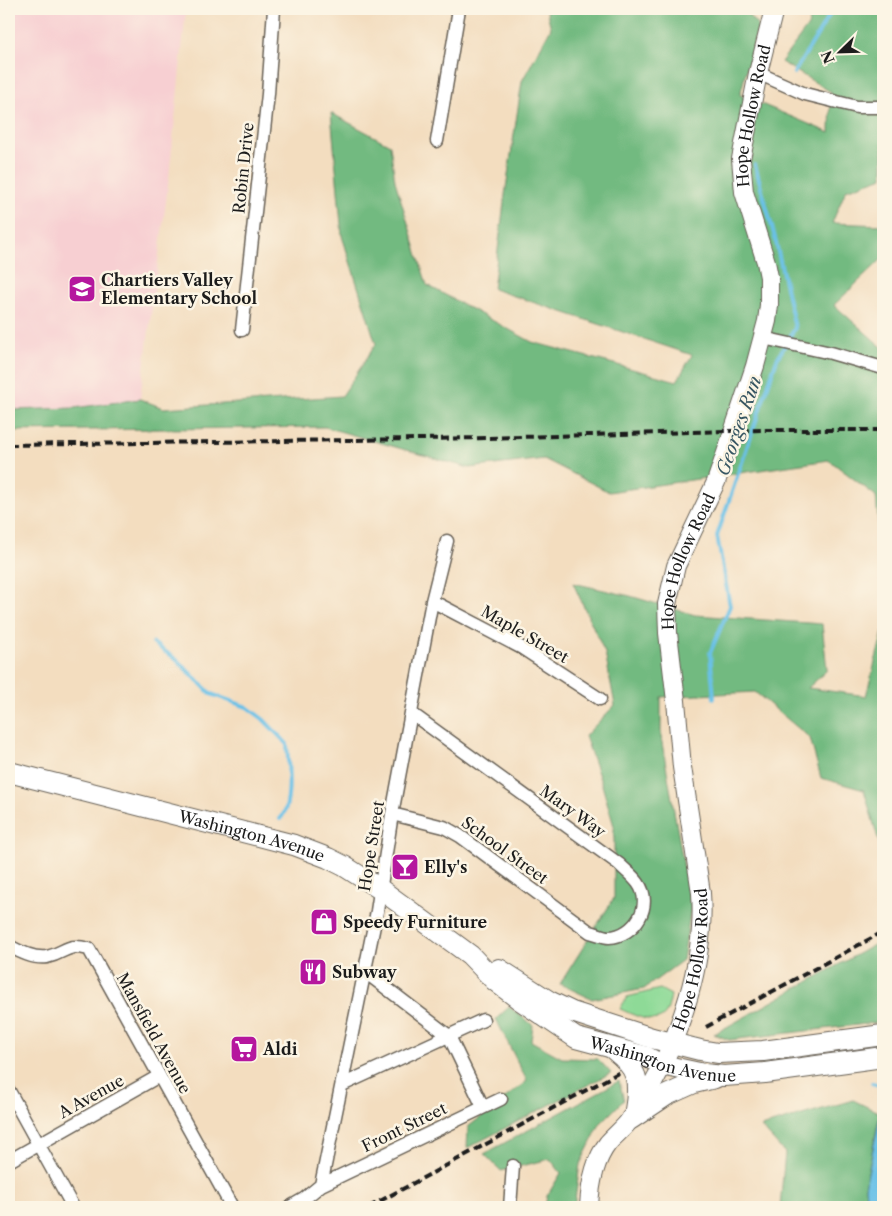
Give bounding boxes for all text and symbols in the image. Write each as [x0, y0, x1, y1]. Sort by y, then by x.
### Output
north arrow [814, 28, 864, 78]
street label: Hope Hollow Road [731, 42, 775, 188]
text: N [817, 48, 839, 66]
street label: Robin Drive [228, 121, 258, 215]
place label: Chartiers Valley Elementary School [101, 270, 257, 308]
school or university icon: Chartiers Valley Elementary School [67, 274, 97, 304]
water label: Georges Run [712, 373, 766, 479]
street label: Hope Hollow Road [657, 490, 719, 631]
street label: Maple Street [478, 601, 573, 667]
street label: Mary Way [536, 780, 611, 842]
street label: Hope Street [354, 799, 388, 893]
street label: Washington Avenue [176, 806, 328, 866]
street label: School Street [458, 812, 552, 888]
bar icon: Elly's [390, 852, 420, 882]
place label: Elly's [424, 857, 467, 877]
street label: Hope Hollow Road [668, 887, 712, 1033]
shop icon: Speedy Furniture [309, 907, 339, 937]
place label: Speedy Furniture [343, 912, 488, 932]
restaurant icon: Subway [298, 957, 328, 987]
place label: Subway [332, 962, 398, 982]
street label: Mansfield Avenue [112, 969, 196, 1097]
street label: Washington Avenue [587, 1032, 737, 1086]
supermarket icon: Aldi [229, 1034, 259, 1064]
place label: Aldi [262, 1039, 298, 1059]
street label: A Avenue [54, 1070, 127, 1123]
street label: Front Street [358, 1098, 450, 1156]

